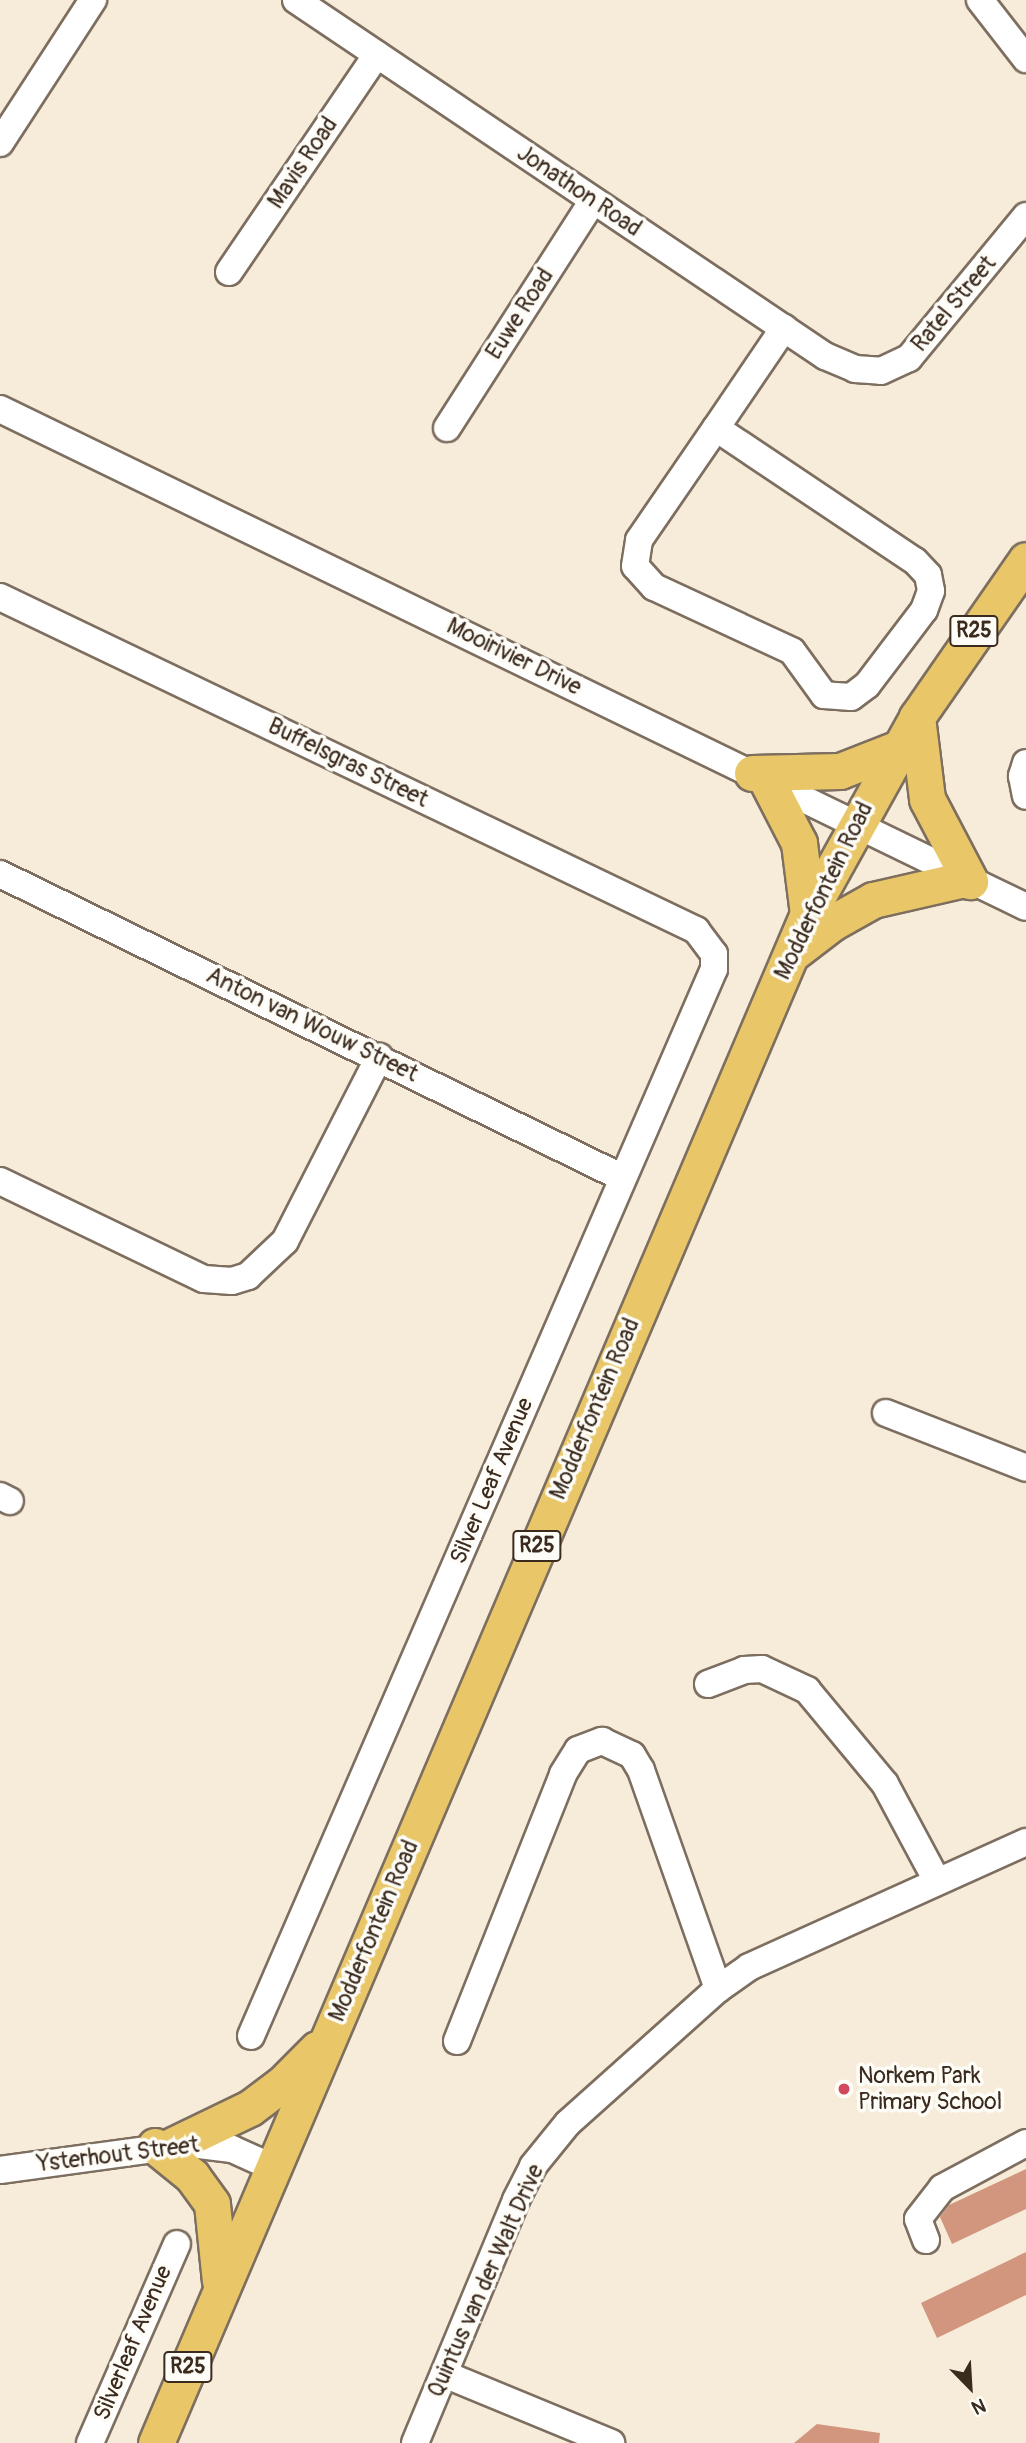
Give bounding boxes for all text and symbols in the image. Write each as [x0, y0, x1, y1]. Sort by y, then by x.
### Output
street label: Mavis Road [262, 112, 344, 214]
street label: Jonathon Road [512, 139, 646, 243]
street label: Ratel Street [906, 250, 1002, 358]
street label: Euwe Road [480, 263, 560, 365]
street label: Mooirivier Drive [442, 612, 586, 702]
road number: R25 [948, 614, 1000, 648]
street label: Buffelsgras Street [263, 712, 433, 814]
street label: Modderfontein Road [769, 798, 879, 984]
street label: Anton van Wouw Street [202, 962, 422, 1088]
street label: Modderfontein Road [544, 1314, 646, 1504]
street label: Silver Leaf Avenue [445, 1394, 539, 1568]
road number: R25 [511, 1528, 563, 1564]
street label: Modderfontein Road [323, 1836, 425, 2026]
place label: Norkem Park Primary School [858, 2062, 1002, 2116]
marker: Norkem Park Primary School [836, 2081, 852, 2097]
street label: Ysterhout Street [36, 2131, 200, 2179]
street label: Quintus van der Walt Drive [422, 2160, 550, 2402]
street label: Silverleaf Avenue [88, 2261, 178, 2425]
road number: R25 [162, 2350, 214, 2384]
north arrow [935, 2352, 1005, 2422]
text: N [968, 2393, 989, 2420]

